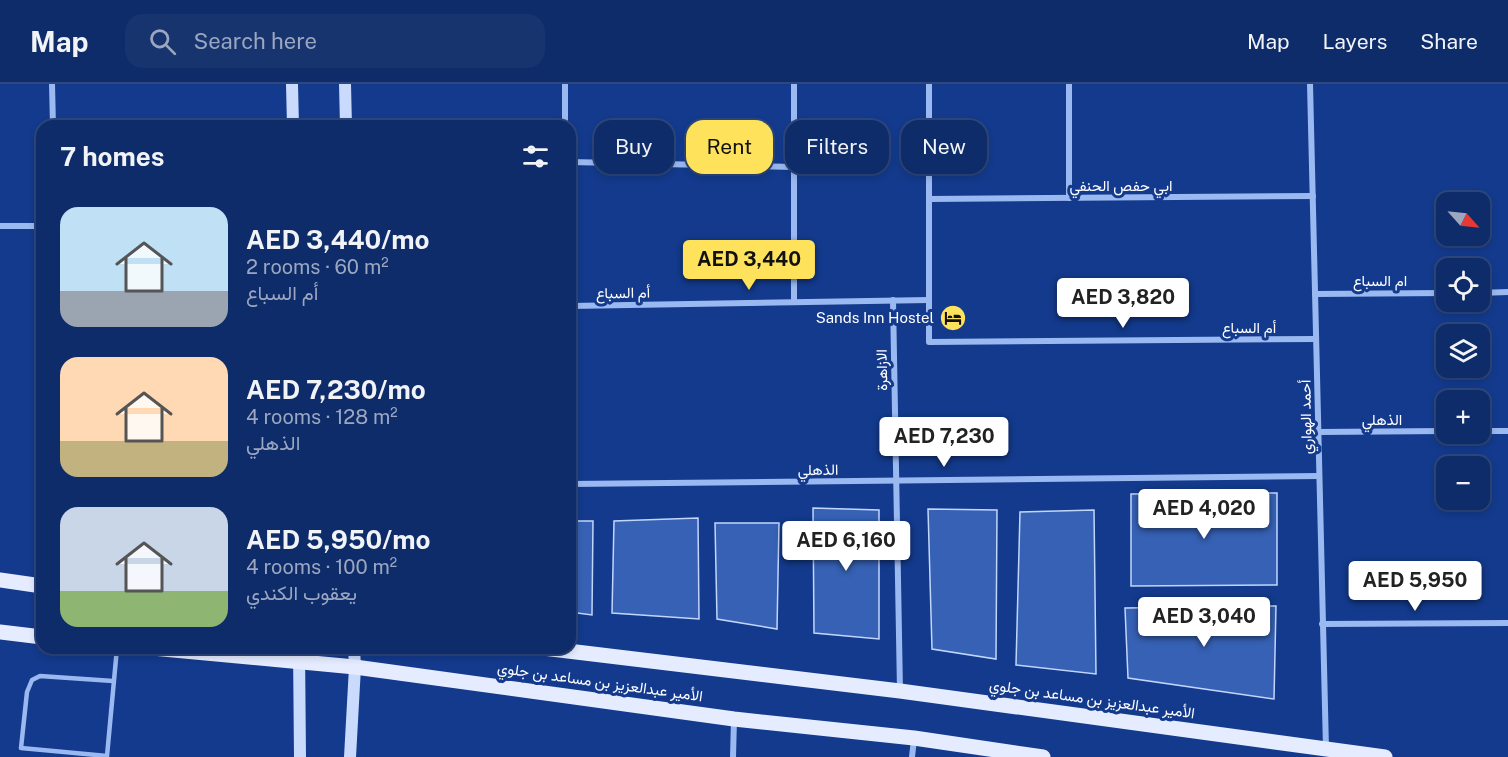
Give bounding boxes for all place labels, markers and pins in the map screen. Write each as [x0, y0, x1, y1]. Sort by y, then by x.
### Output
pin: AED 3,440 [680, 240, 818, 291]
pin: AED 3,820 [1054, 278, 1192, 329]
hotel icon: Sands Inn Hostel [938, 303, 968, 333]
place label: Sands Inn Hostel [816, 309, 934, 326]
pin: AED 7,230 [875, 417, 1013, 468]
pin: AED 4,020 [1135, 489, 1273, 540]
pin: AED 6,160 [777, 521, 915, 572]
pin: AED 5,950 [1346, 561, 1484, 612]
pin: AED 3,040 [1135, 597, 1273, 648]

